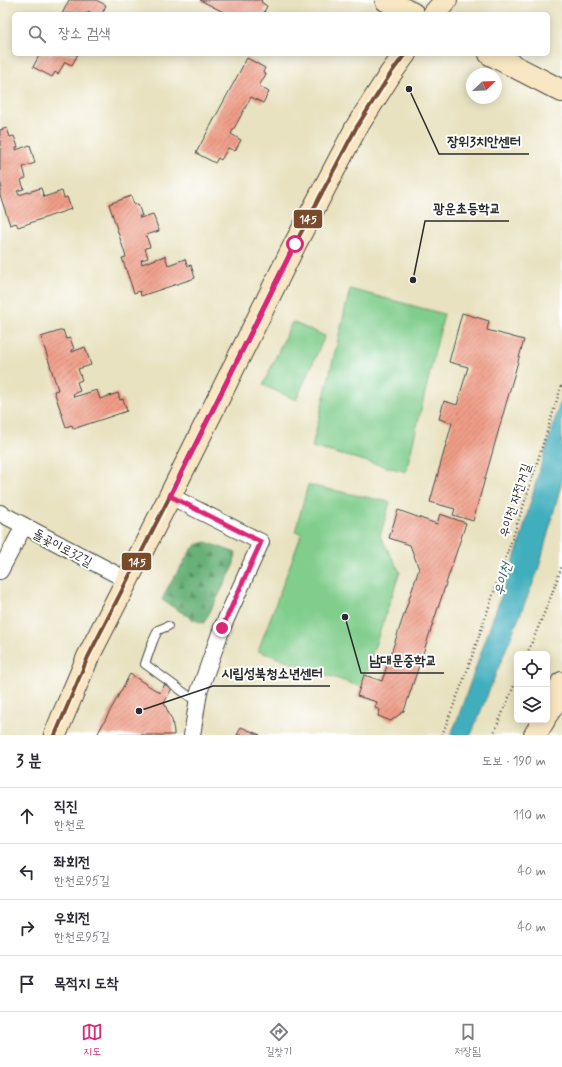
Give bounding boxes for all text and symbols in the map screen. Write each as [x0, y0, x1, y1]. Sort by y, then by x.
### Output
search box [12, 12, 550, 56]
icon: search [26, 23, 48, 45]
text: 장소 검색 [58, 24, 110, 44]
north arrow [466, 68, 502, 104]
callout: 장위3치안센터 [439, 128, 529, 154]
text: 장위3치안센터 [447, 133, 521, 151]
callout: 광운초등학교 [425, 195, 509, 221]
text: 광운초등학교 [433, 200, 501, 218]
line badge: 145 [293, 209, 323, 229]
text: 145 [299, 213, 317, 227]
route start [286, 235, 304, 253]
street label: 우이천 자전거길 [495, 461, 535, 540]
street label: 돌곶이로32길 [30, 526, 95, 571]
line badge: 145 [121, 552, 152, 571]
text: 145 [128, 556, 146, 570]
water label: 우이천 [490, 559, 517, 598]
route end [213, 619, 231, 637]
callout: 남대문중학교 [361, 647, 444, 673]
map controls [514, 651, 550, 723]
button: locate [514, 651, 550, 687]
text: 남대문중학교 [369, 652, 437, 670]
callout: 시립성북청소년센터 [213, 660, 330, 686]
text: 시립성북청소년센터 [221, 665, 323, 683]
button: layers [514, 687, 550, 723]
text: 3 분 [16, 750, 42, 772]
text: 도보 · 190 m [482, 753, 546, 770]
text: 직진 [54, 797, 78, 817]
icon: ahead [16, 805, 38, 827]
text: 110 m [513, 807, 546, 824]
text: 한천로 [54, 817, 85, 834]
text: 좌회전 [54, 853, 90, 873]
icon: left [16, 861, 38, 883]
text: 40 m [517, 863, 546, 880]
text: 한천로95길 [54, 873, 110, 890]
text: 우회전 [54, 909, 90, 929]
icon: right [16, 917, 38, 939]
text: 40 m [517, 919, 546, 936]
text: 한천로95길 [54, 929, 110, 946]
icon: arrive [16, 973, 38, 995]
text: 목적지 도착 [54, 974, 118, 994]
tab: 지도 [81, 1021, 103, 1059]
tab: 길찾기 [265, 1021, 292, 1059]
tab: 저장됨 [454, 1021, 481, 1059]

